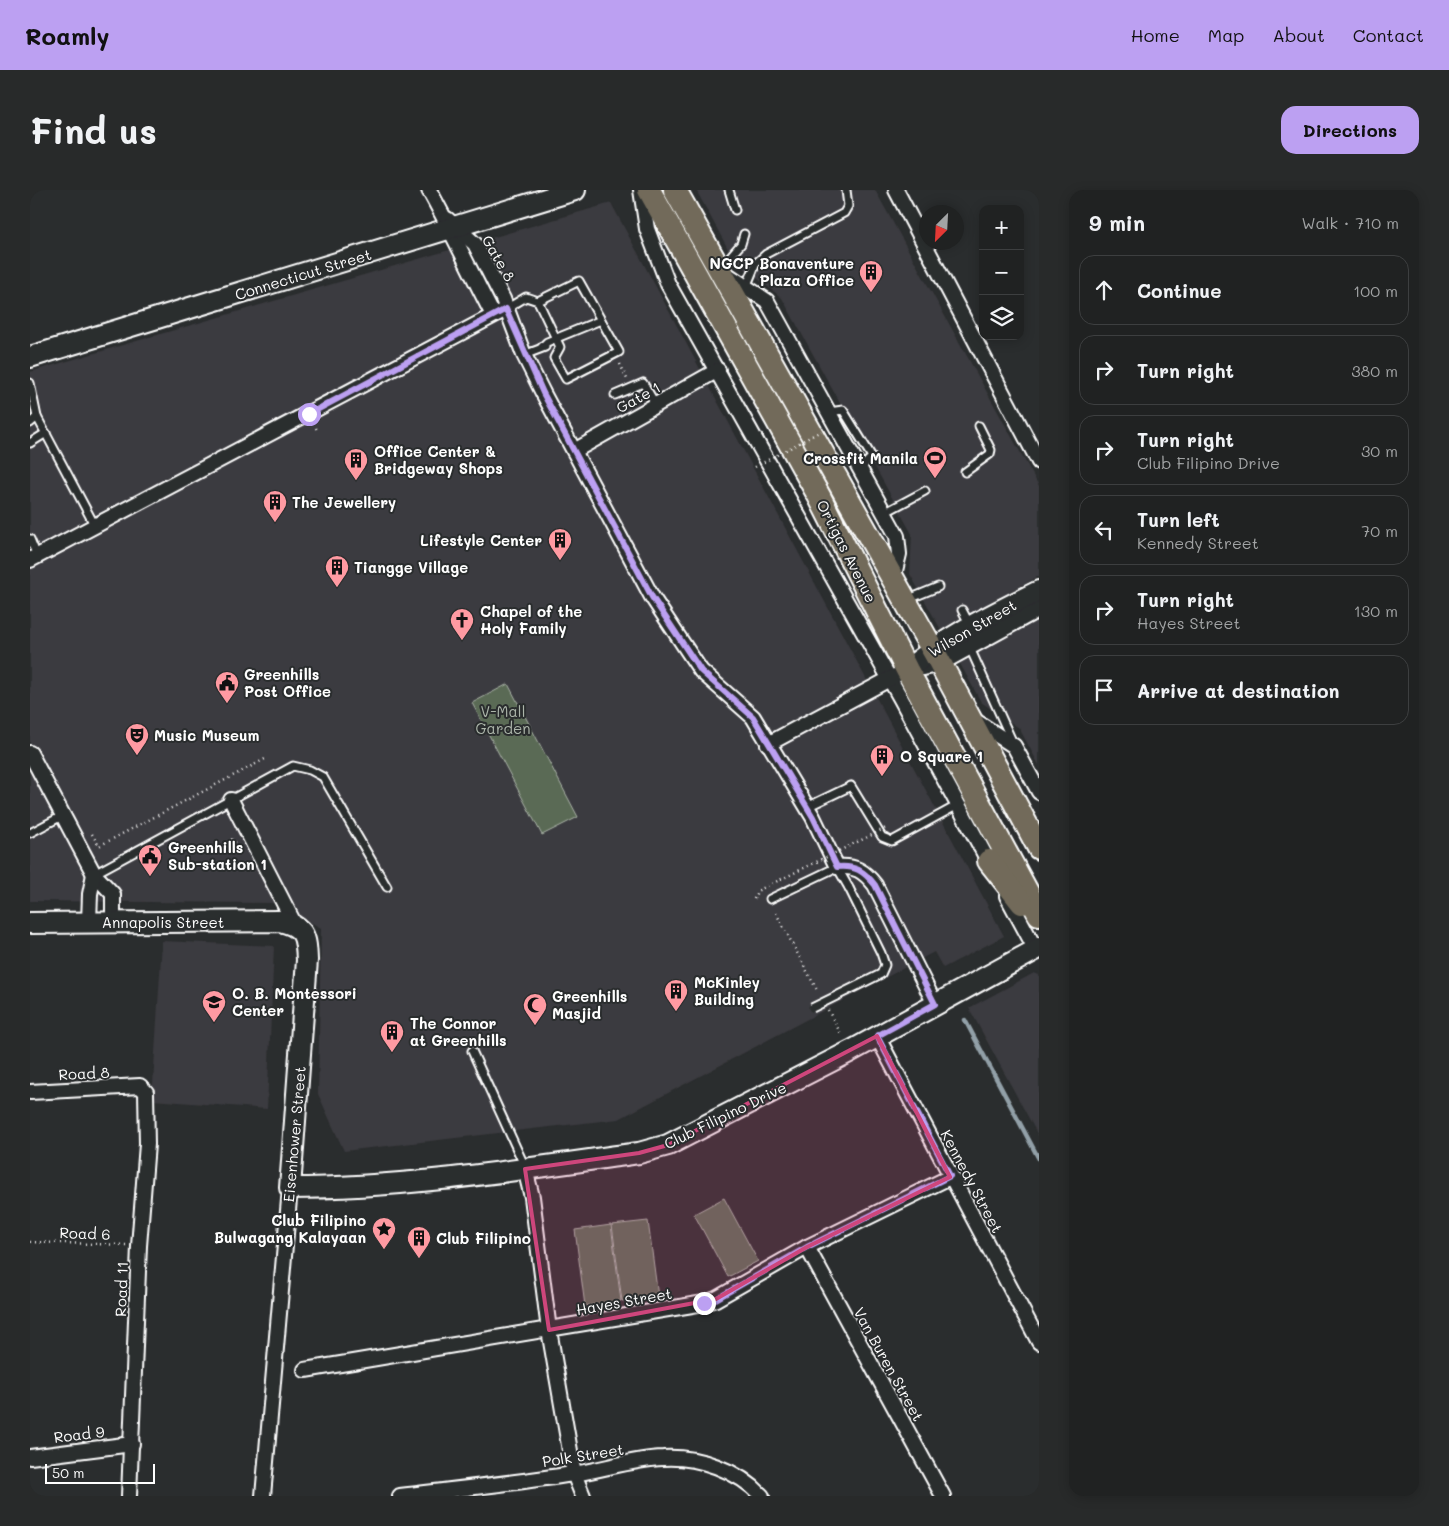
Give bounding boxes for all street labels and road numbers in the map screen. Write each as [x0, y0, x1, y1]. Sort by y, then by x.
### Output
street label: Gate 8 [478, 231, 520, 285]
street label: Connecticut Street [232, 244, 374, 304]
street label: Gate 1 [612, 377, 664, 417]
street label: Ortigas Avenue [813, 496, 881, 606]
street label: Wilson Street [924, 595, 1020, 661]
street label: Annapolis Street [102, 912, 224, 932]
street label: Road 8 [58, 1062, 110, 1084]
street label: Eisenhower Street [278, 1065, 310, 1203]
street label: Club Filipino Drive [660, 1077, 790, 1153]
street label: Kennedy Street [936, 1126, 1008, 1236]
street label: Road 6 [59, 1222, 111, 1244]
street label: Road 11 [110, 1261, 132, 1317]
street label: Hayes Street [575, 1283, 673, 1319]
street label: Van Buren Street [849, 1303, 929, 1425]
street label: Road 9 [52, 1421, 106, 1447]
street label: Polk Street [541, 1439, 625, 1471]

